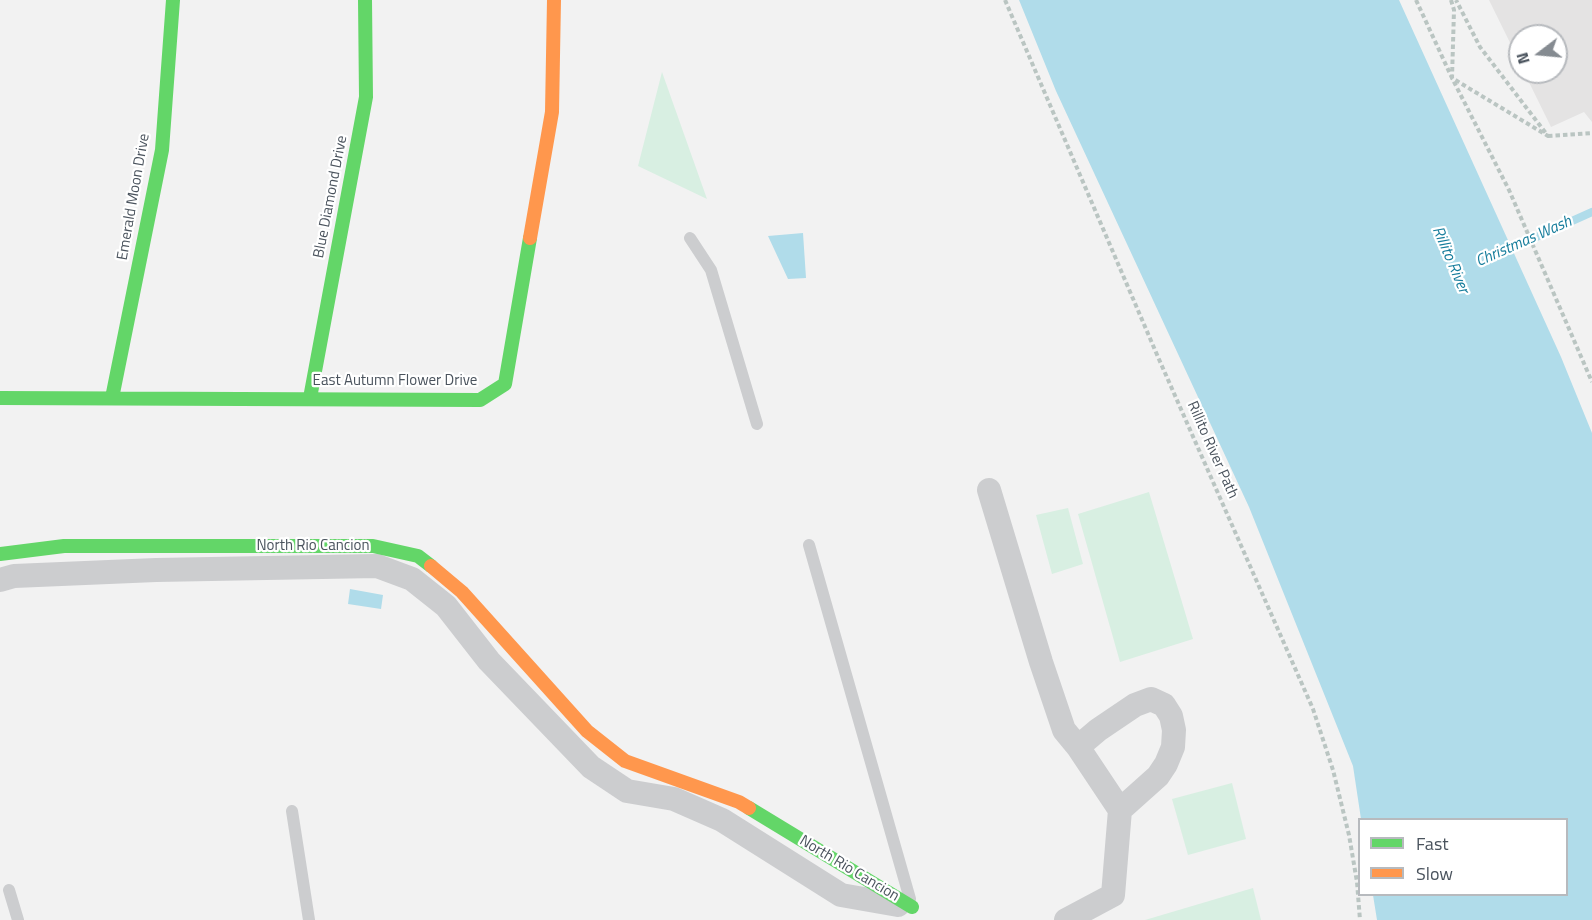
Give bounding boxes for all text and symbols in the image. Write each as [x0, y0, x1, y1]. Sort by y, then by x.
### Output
north arrow [1508, 24, 1568, 84]
text: N [1510, 50, 1536, 67]
street label: Emerald Moon Drive [114, 132, 154, 262]
street label: Blue Diamond Drive [310, 134, 352, 260]
water label: Christmas Wash [1473, 212, 1575, 272]
water label: Rillito River [1427, 224, 1473, 296]
street label: East Autumn Flower Drive [313, 372, 477, 390]
street label: Rillito River Path [1183, 399, 1241, 501]
street label: North Rio Cancion [256, 537, 370, 555]
legend [1358, 818, 1568, 896]
text: Fast [1416, 830, 1449, 857]
street label: North Rio Cancion [796, 832, 902, 906]
text: Slow [1416, 860, 1453, 887]

